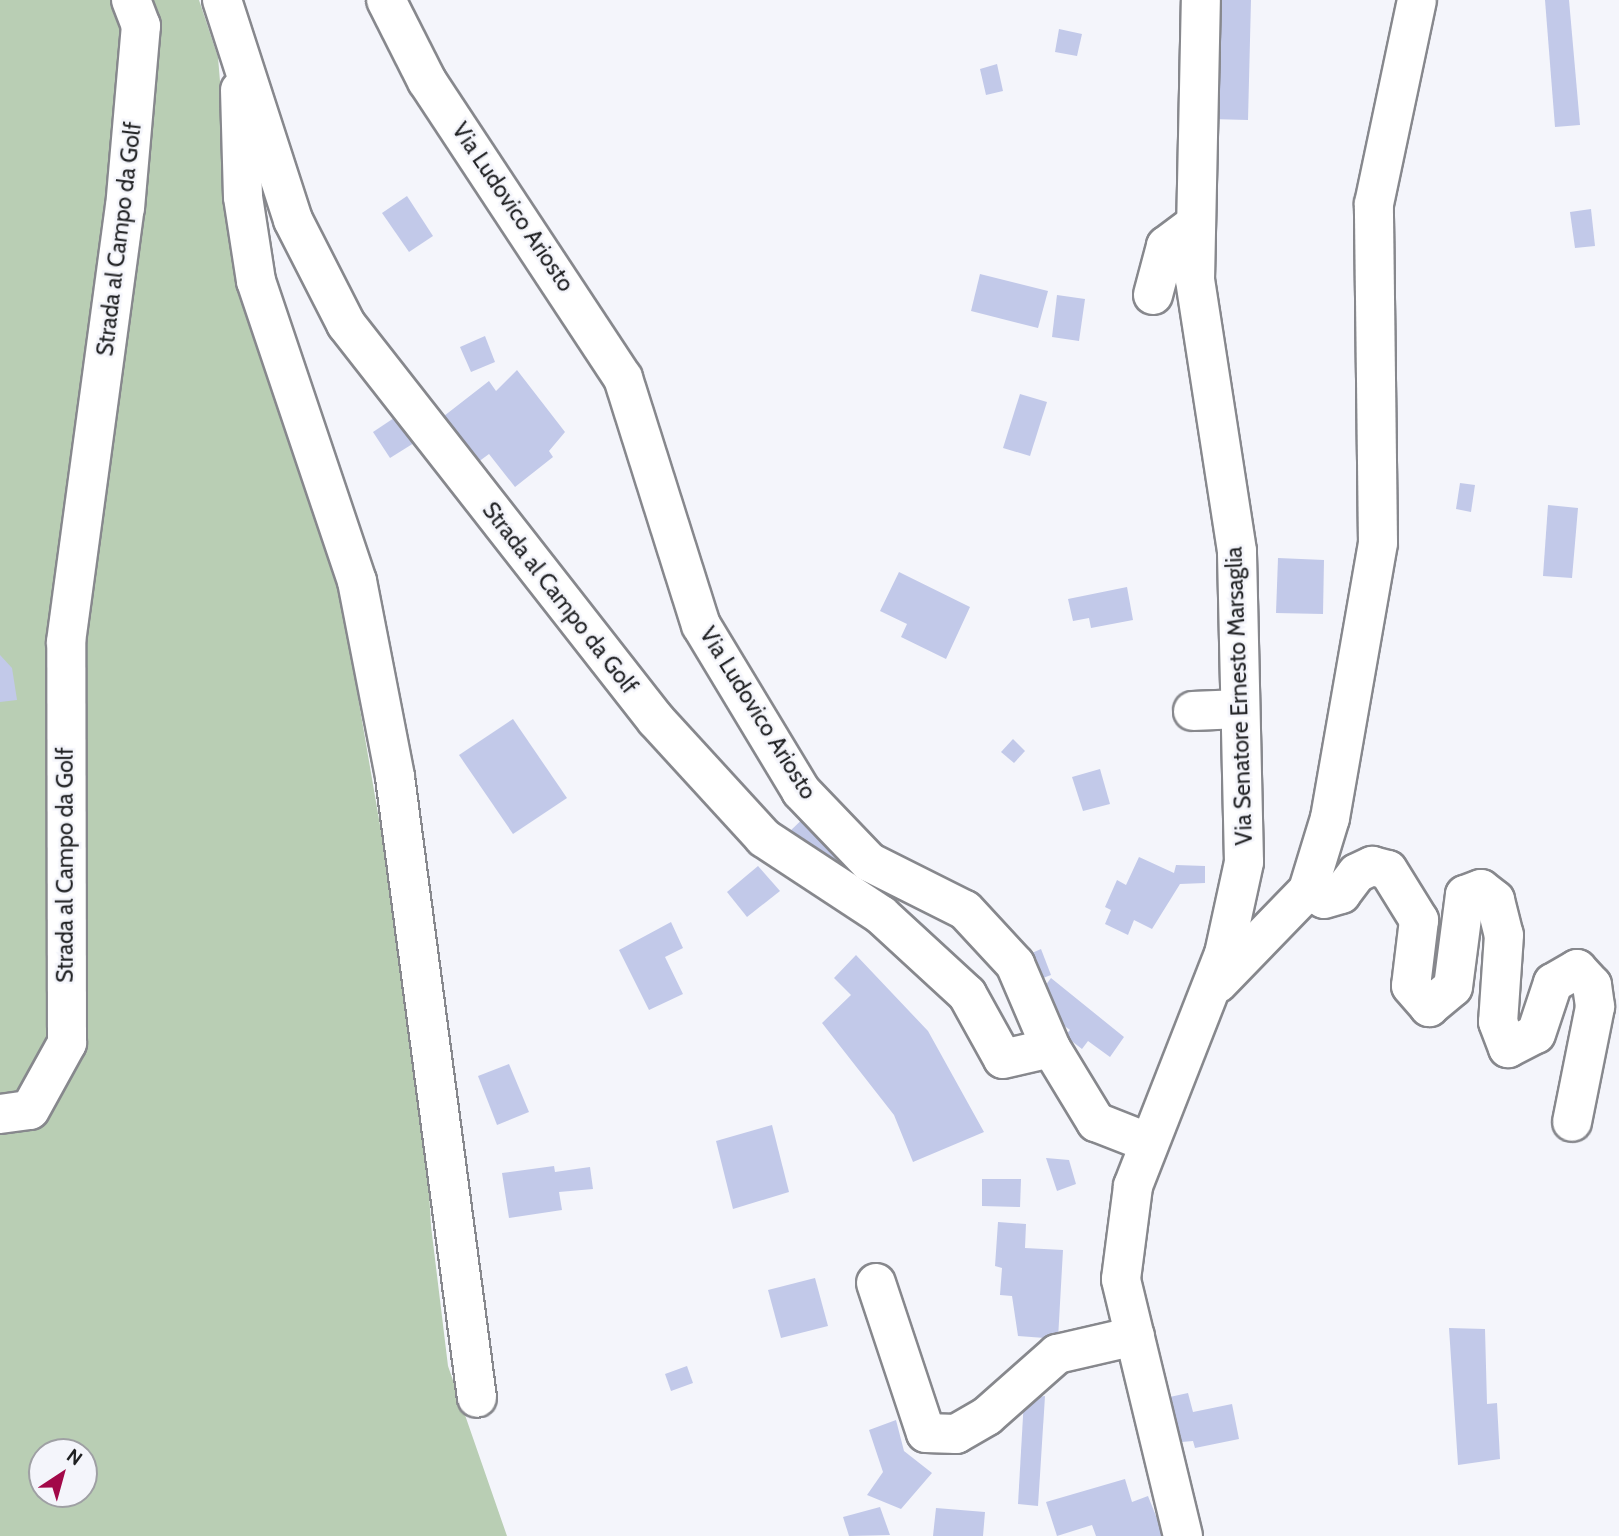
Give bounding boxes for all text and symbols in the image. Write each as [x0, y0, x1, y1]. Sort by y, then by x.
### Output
street label: Via Ludovico Ariosto [446, 117, 580, 297]
street label: Strada al Campo da Golf [91, 120, 147, 358]
street label: Strada al Campo da Golf [477, 497, 643, 699]
street label: Via Senatore Ernesto Marsaglia [1220, 546, 1258, 846]
street label: Via Ludovico Ariosto [694, 622, 822, 804]
street label: Strada al Campo da Golf [51, 747, 79, 983]
north arrow [28, 1438, 98, 1508]
text: N [62, 1444, 87, 1470]

